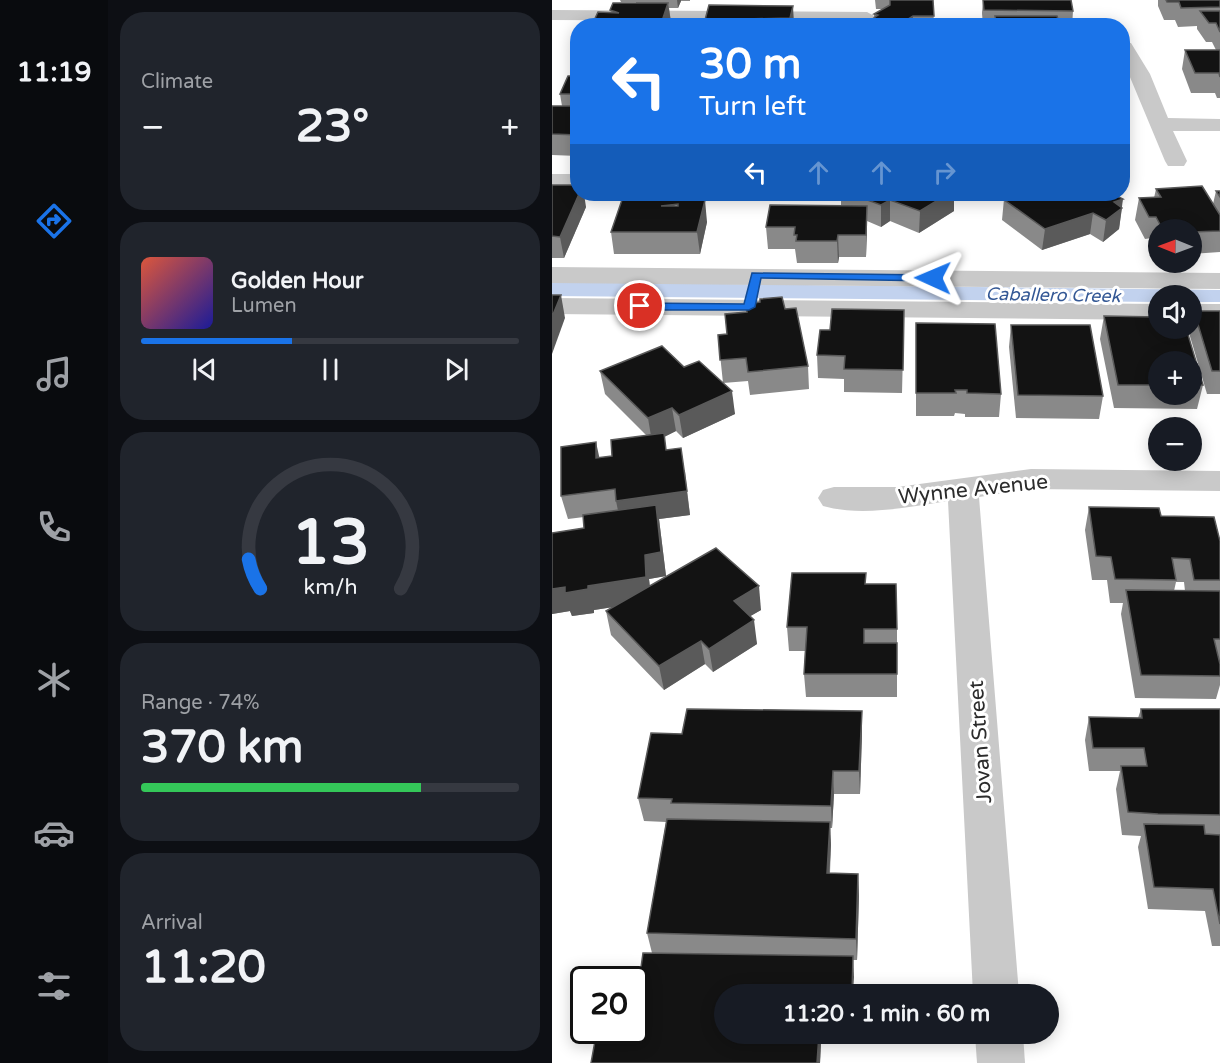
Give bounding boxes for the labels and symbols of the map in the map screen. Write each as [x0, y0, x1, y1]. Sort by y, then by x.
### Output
north arrow [1148, 219, 1202, 273]
position arrow [901, 246, 965, 310]
pin [614, 280, 665, 331]
water label: Caballero Creek [985, 283, 1122, 307]
street label: Wynne Avenue [897, 469, 1049, 510]
street label: Jovan Street [964, 680, 997, 804]
speed limit sign: 20 [570, 966, 648, 1044]

